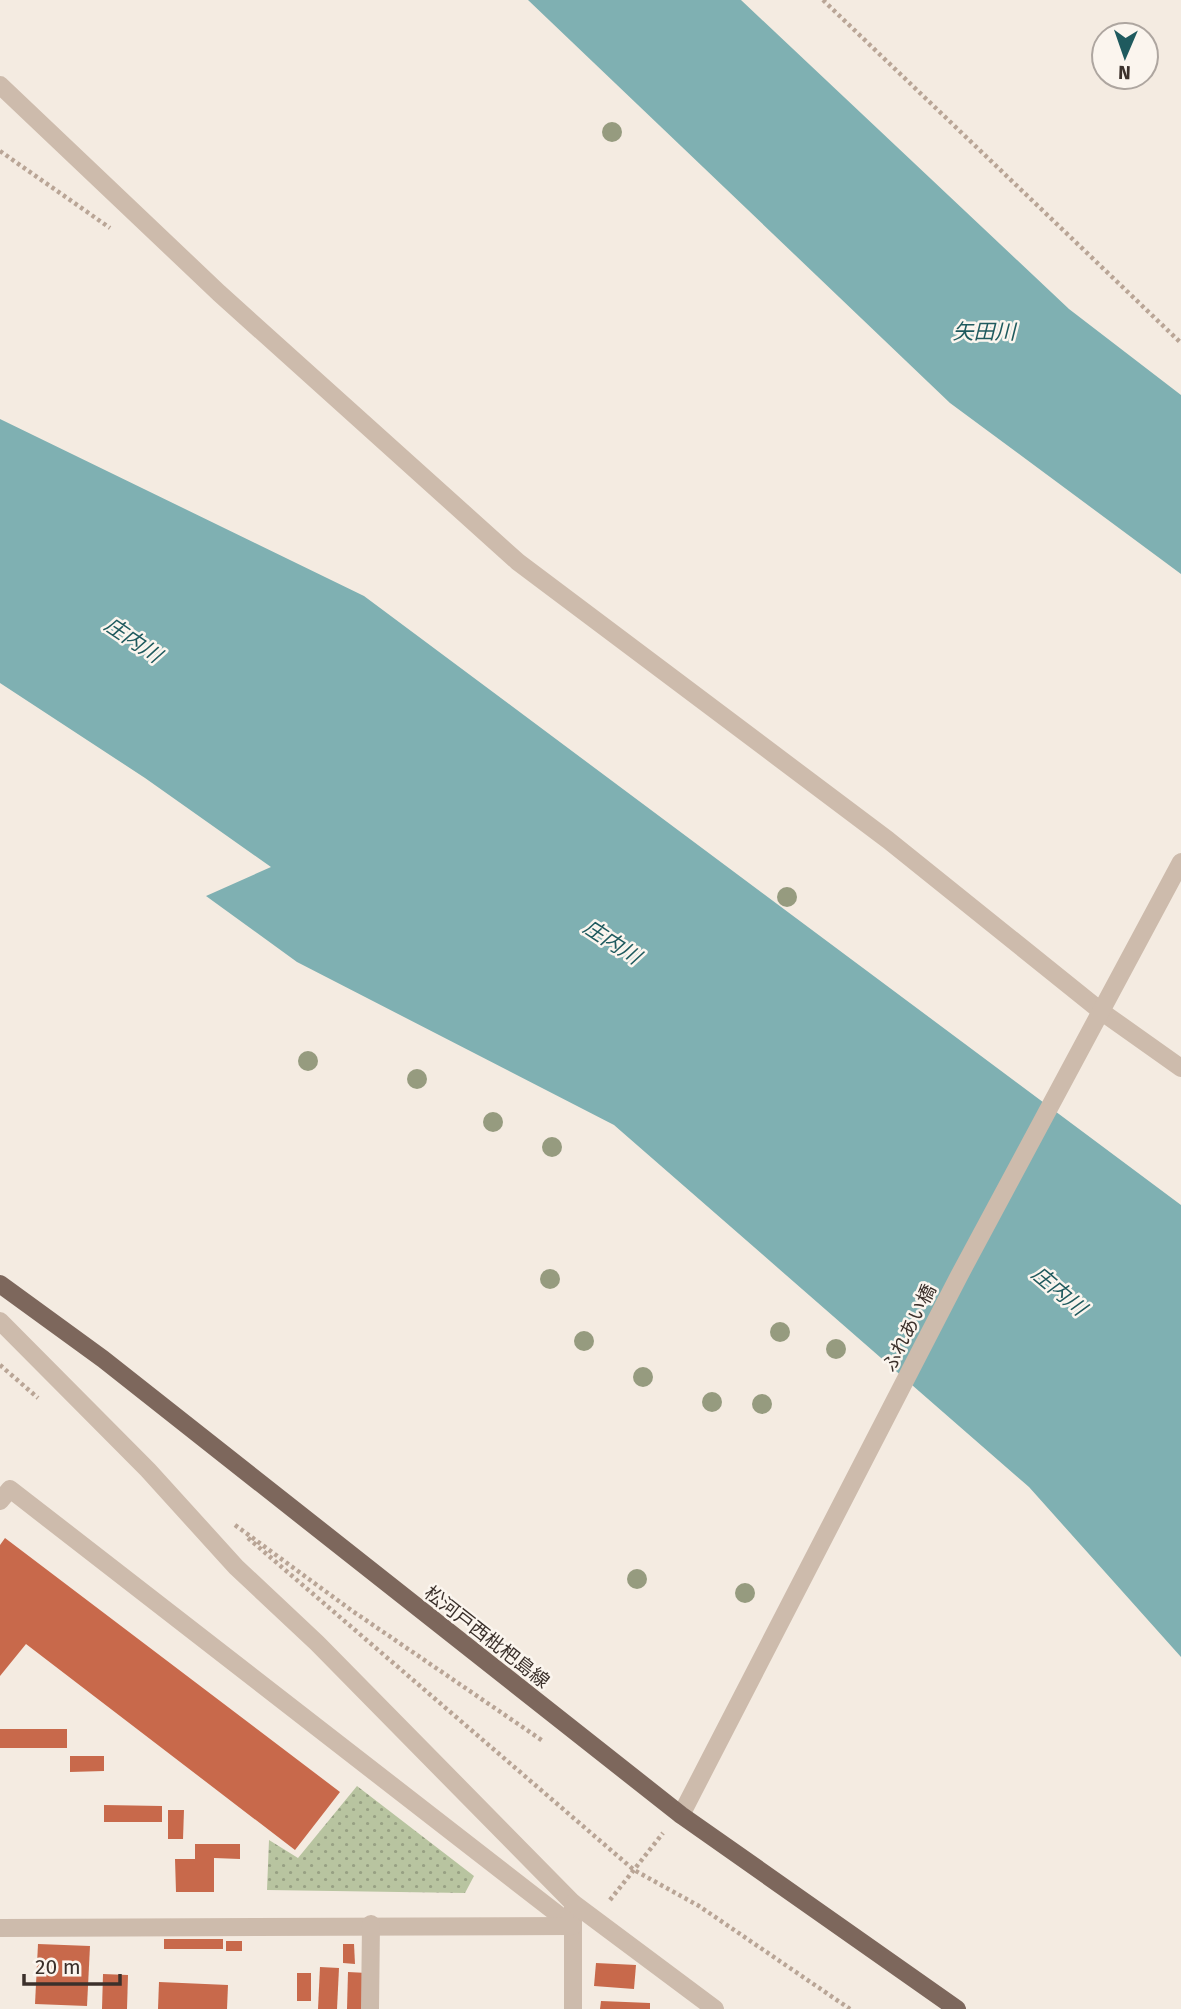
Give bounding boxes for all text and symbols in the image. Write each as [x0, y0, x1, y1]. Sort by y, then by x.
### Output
north arrow [1090, 21, 1160, 91]
text: N [1118, 61, 1131, 84]
water label: 矢田川 [953, 319, 1017, 345]
water label: 庄内川 [100, 612, 168, 670]
water label: 庄内川 [579, 914, 647, 971]
water label: 庄内川 [1027, 1261, 1093, 1322]
street label: ふれあい橋 [877, 1280, 941, 1376]
street label: 松河戸西枇杷島線 [420, 1581, 554, 1693]
scale bar [24, 1942, 121, 1986]
text: 20 m [35, 1954, 81, 1980]

